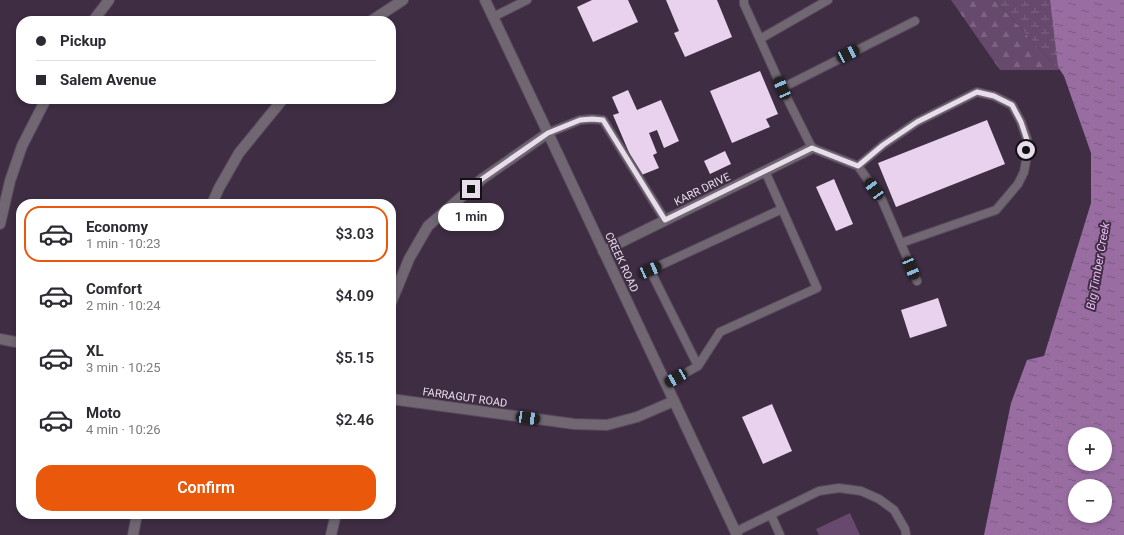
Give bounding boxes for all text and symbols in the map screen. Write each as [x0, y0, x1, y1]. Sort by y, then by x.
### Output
text: Pickup [60, 32, 106, 50]
car [835, 43, 861, 65]
text: Salem Avenue [60, 71, 156, 89]
car [772, 75, 792, 101]
route start [1017, 141, 1035, 159]
street label: KARR DRIVE [672, 170, 732, 209]
car [862, 176, 886, 202]
route end [462, 180, 480, 198]
callout: 1 min [438, 203, 504, 231]
text: 1 min [455, 209, 487, 224]
icon: car [38, 216, 74, 252]
text: Economy [86, 218, 148, 236]
water label: Big Timber Creek [1083, 220, 1113, 311]
text: $3.03 [335, 225, 374, 243]
street label: CREEK ROAD [602, 230, 641, 294]
text: 1 min · 10:23 [86, 236, 161, 251]
car [901, 255, 921, 281]
car [637, 260, 663, 280]
icon: car [38, 278, 74, 314]
text: Comfort [86, 280, 142, 298]
text: $4.09 [335, 287, 374, 305]
text: 2 min · 10:24 [86, 298, 161, 313]
icon: car [38, 340, 74, 376]
text: XL [86, 342, 104, 360]
text: $5.15 [335, 349, 374, 367]
text: 3 min · 10:25 [86, 360, 161, 375]
car [663, 367, 689, 389]
street label: FARRAGUT ROAD [422, 385, 508, 410]
icon: car [38, 402, 74, 438]
text: Moto [86, 404, 121, 422]
car [515, 410, 541, 426]
text: $2.46 [335, 411, 374, 429]
text: 4 min · 10:26 [86, 422, 161, 437]
map controls [1068, 427, 1112, 523]
button: + [1068, 427, 1112, 471]
button: Confirm [36, 465, 376, 511]
button: − [1068, 479, 1112, 523]

